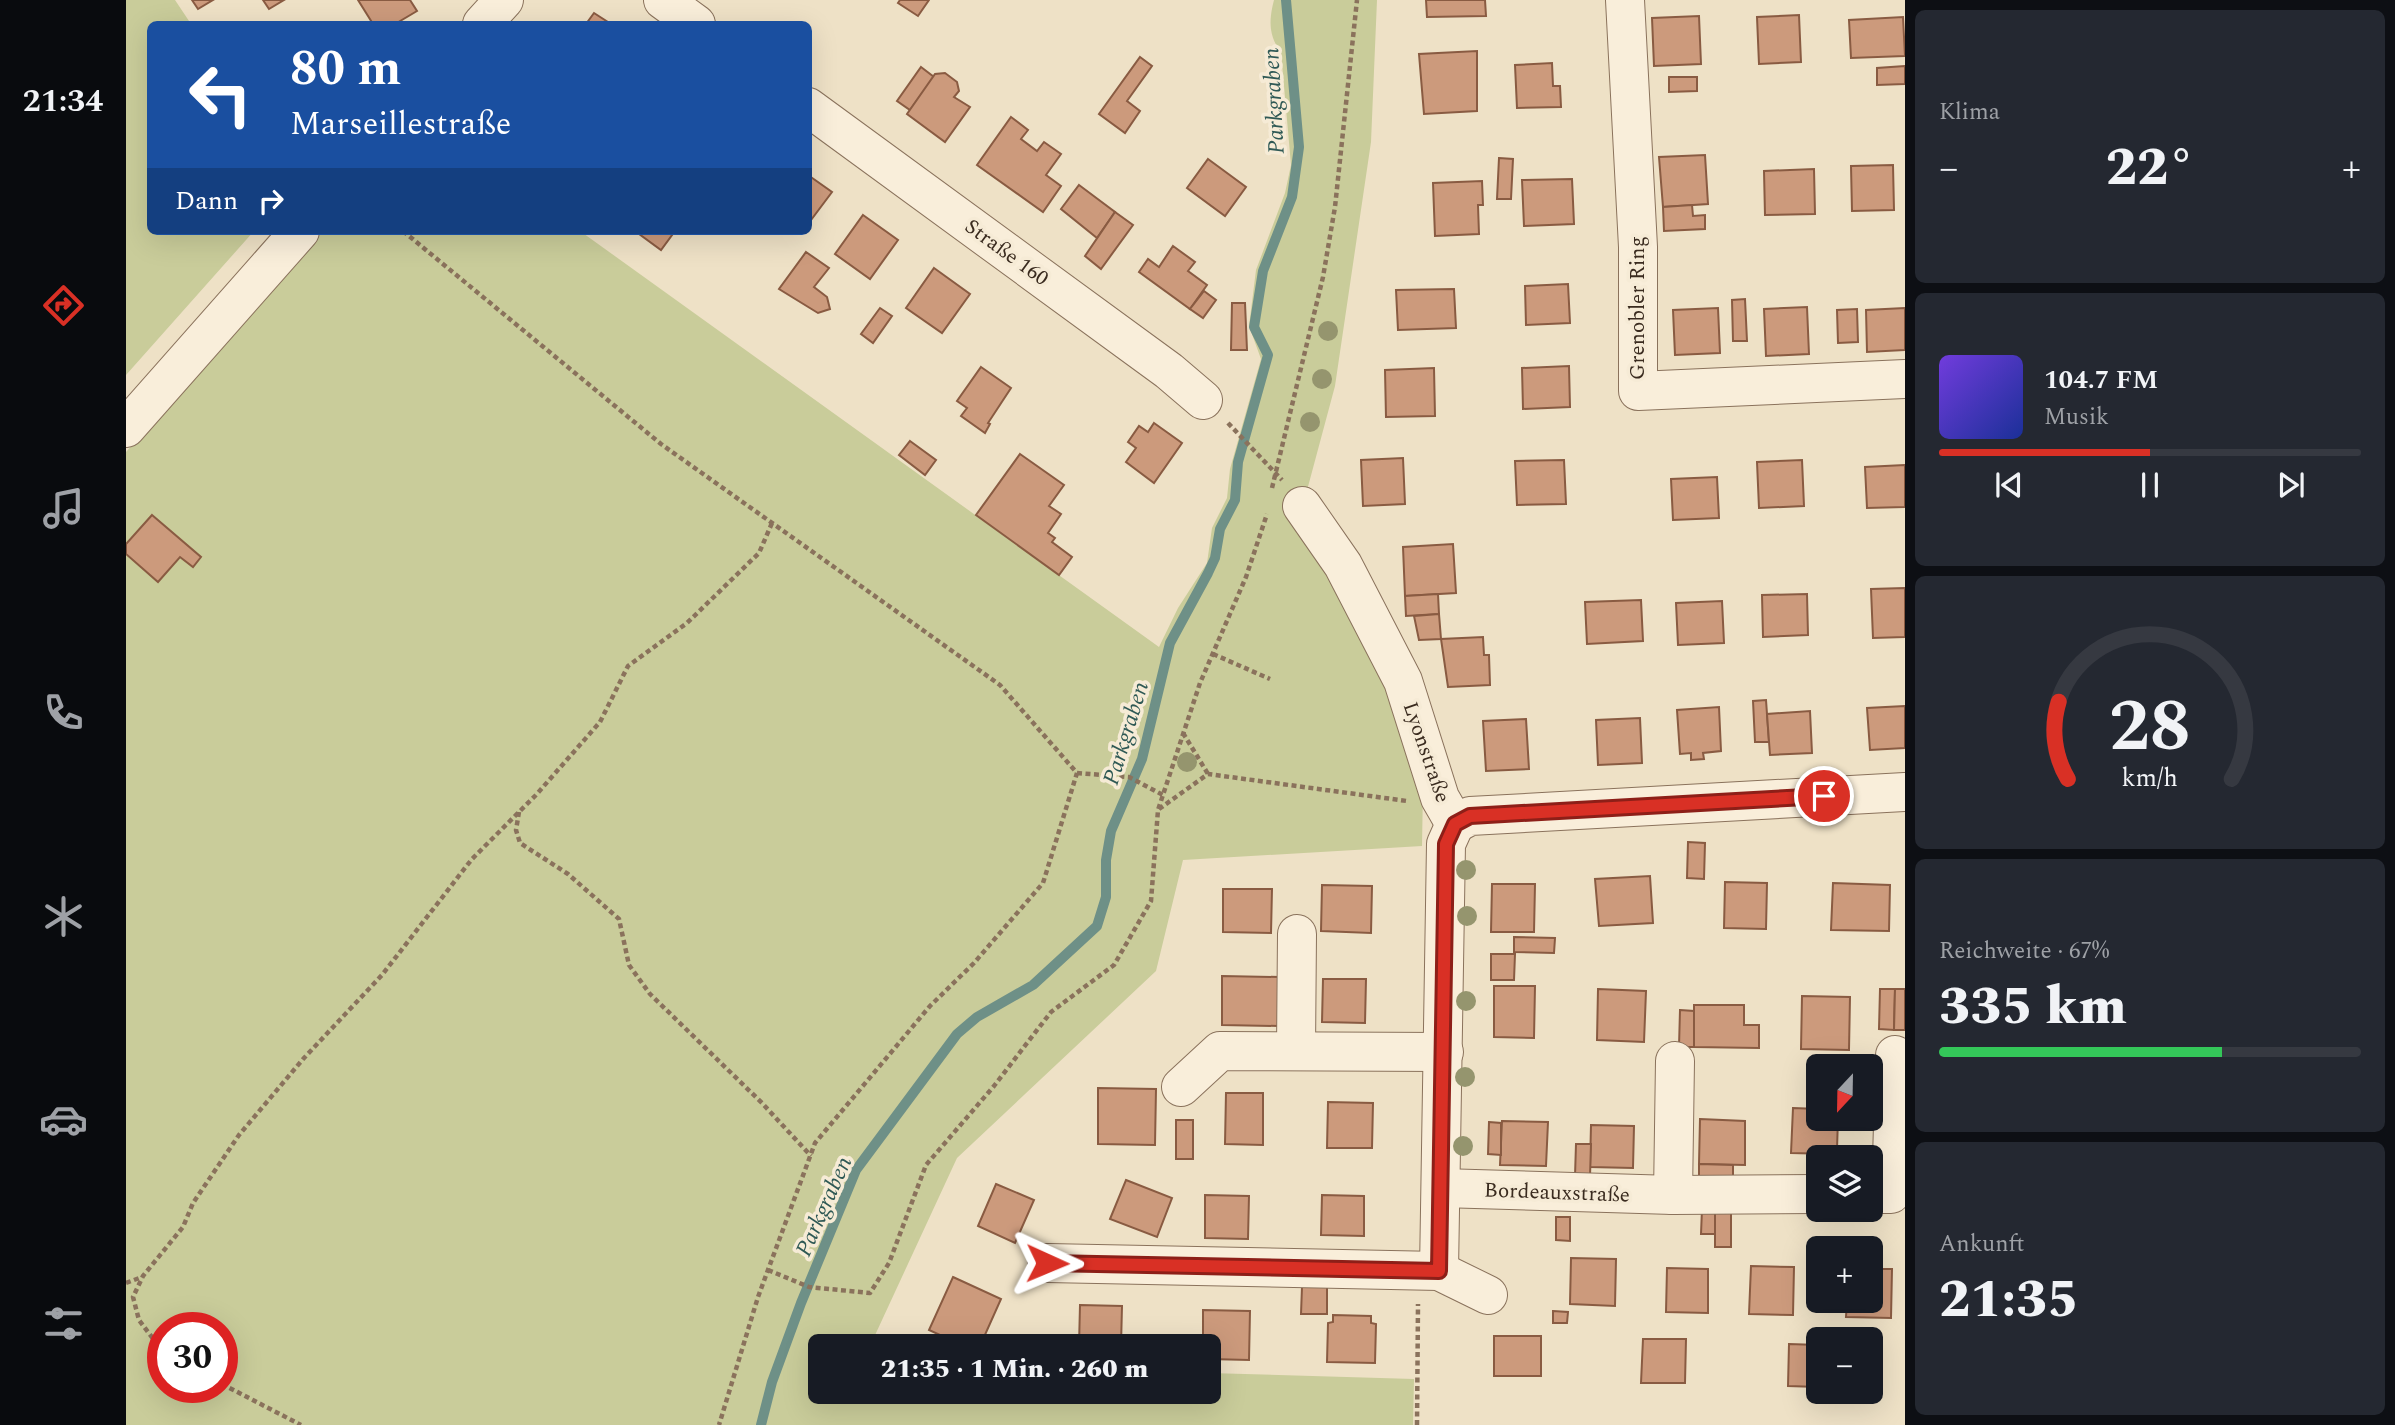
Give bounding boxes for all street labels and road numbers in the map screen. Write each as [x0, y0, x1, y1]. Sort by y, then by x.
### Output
street label: Straße 160 [958, 211, 1055, 294]
street label: Grenobler Ring [1622, 236, 1654, 380]
street label: Lyonstraße [1394, 698, 1458, 807]
street label: Bordeauxstraße [1483, 1174, 1631, 1212]

